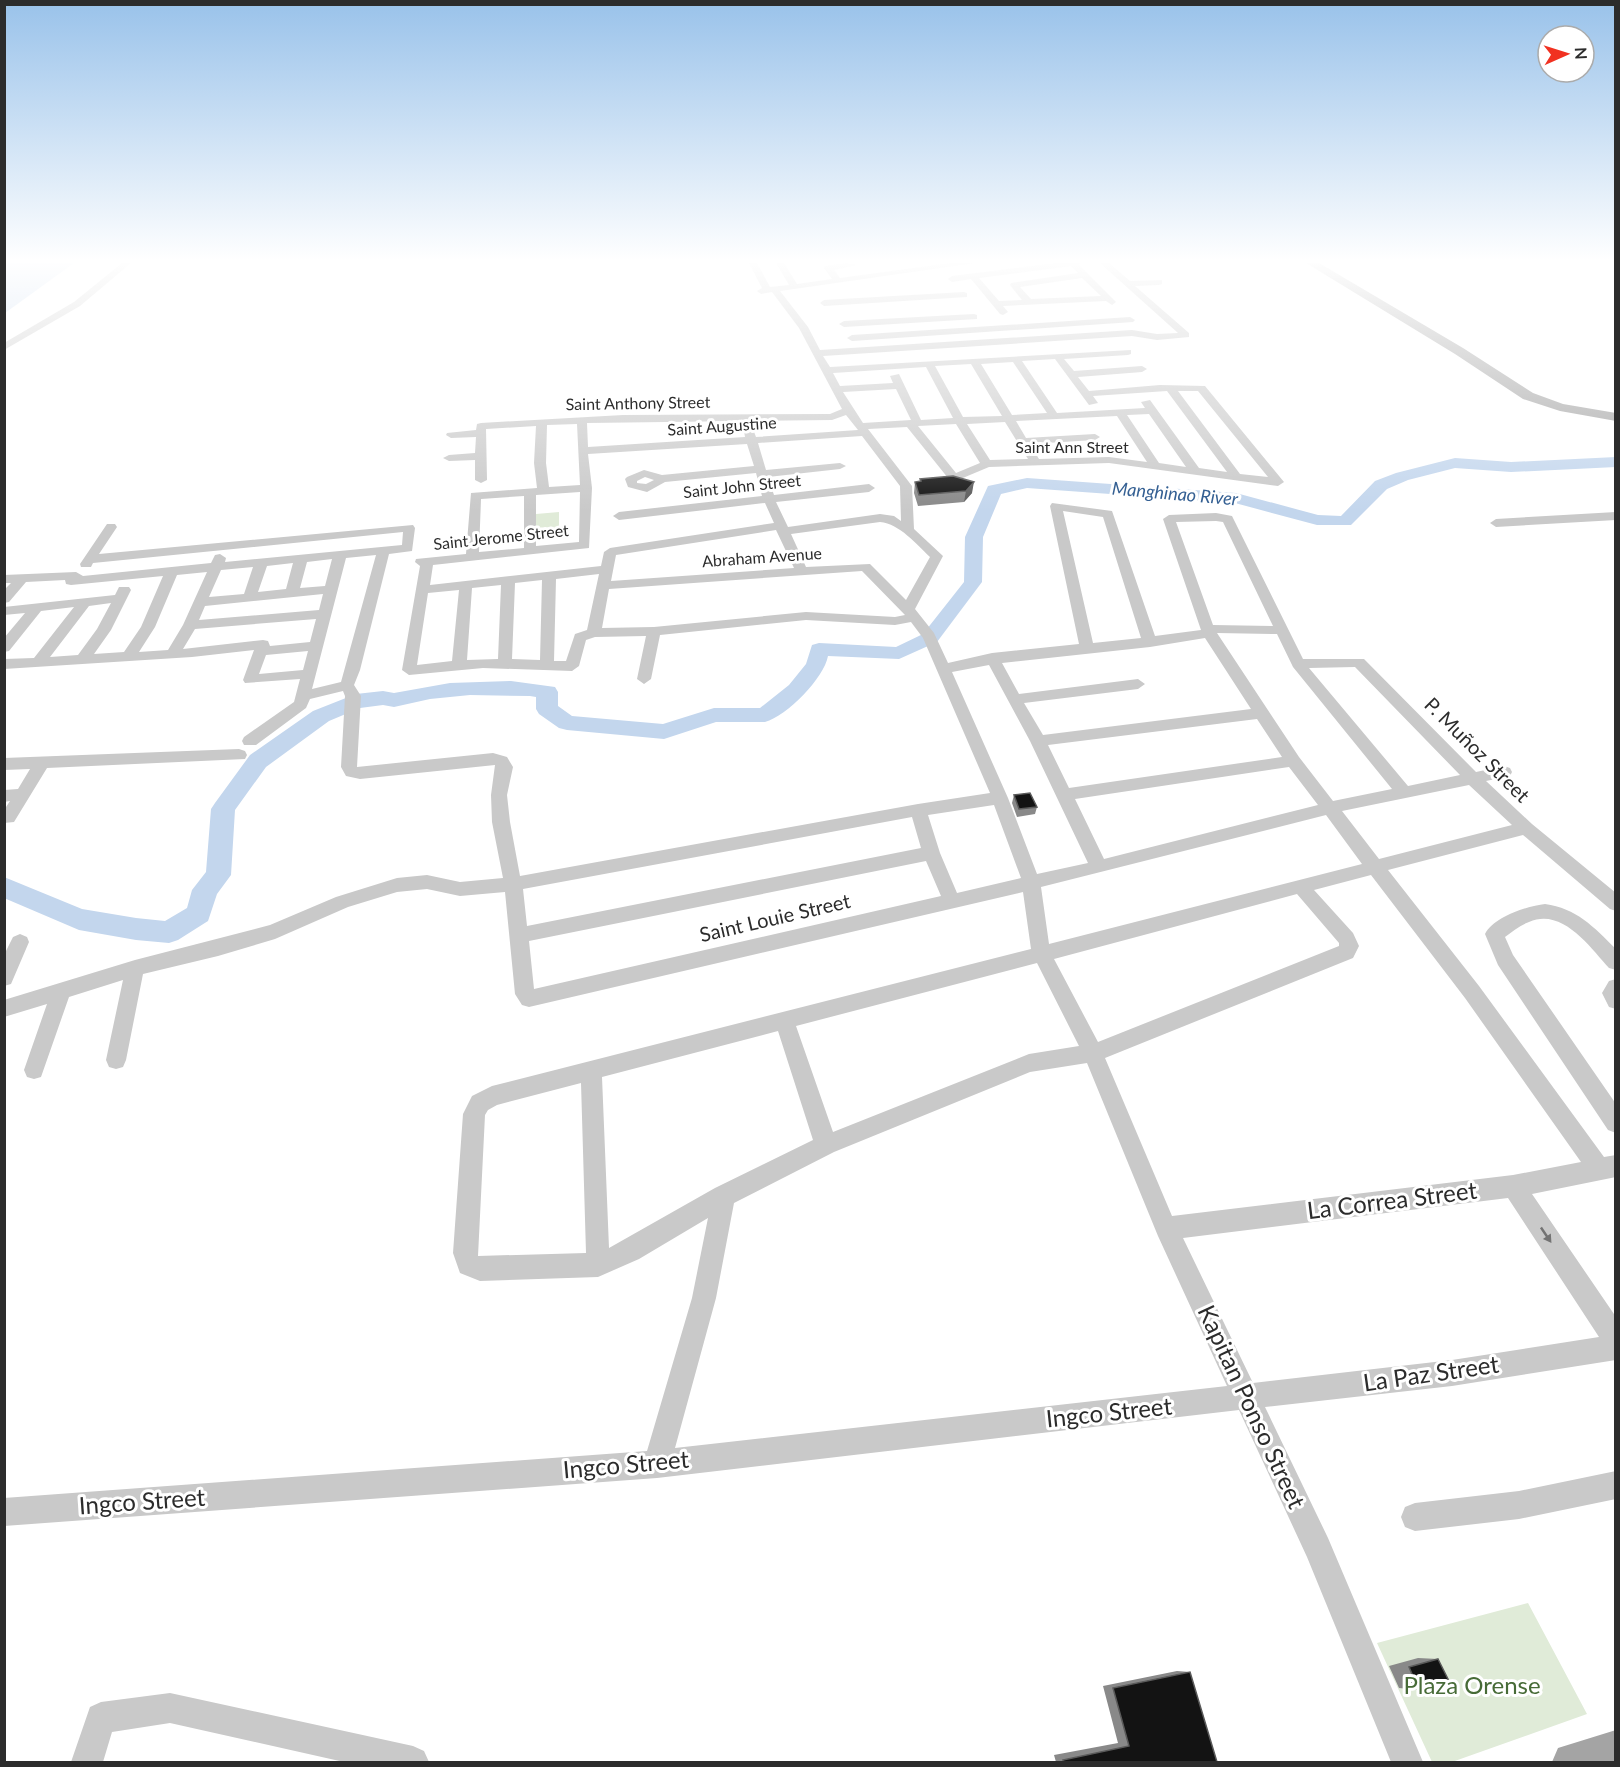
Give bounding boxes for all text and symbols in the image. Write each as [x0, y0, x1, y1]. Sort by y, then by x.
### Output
north arrow [1536, 24, 1596, 84]
text: N [1572, 47, 1591, 60]
street label: Saint Anthony Street [566, 392, 711, 413]
street label: Saint Augustine [667, 412, 777, 439]
street label: Saint Ann Street [1015, 437, 1129, 456]
street label: Saint John Street [682, 470, 802, 501]
water label: Manghinao River [1111, 477, 1240, 510]
street label: Saint Jerome Street [432, 520, 570, 553]
street label: Abraham Avenue [701, 543, 822, 570]
street label: P. Muñoz Street [1420, 692, 1535, 807]
street label: Saint Louie Street [697, 888, 852, 946]
street label: La Correa Street [1305, 1175, 1479, 1224]
one-way arrow [1540, 1227, 1551, 1243]
street label: Kapitan Ponso Street [1192, 1300, 1312, 1513]
street label: La Paz Street [1361, 1349, 1501, 1396]
street label: Ingco Street [1044, 1390, 1174, 1433]
street label: Ingco Street [562, 1444, 690, 1483]
street label: Ingco Street [78, 1482, 206, 1519]
park label: Plaza Orense [1403, 1670, 1541, 1699]

